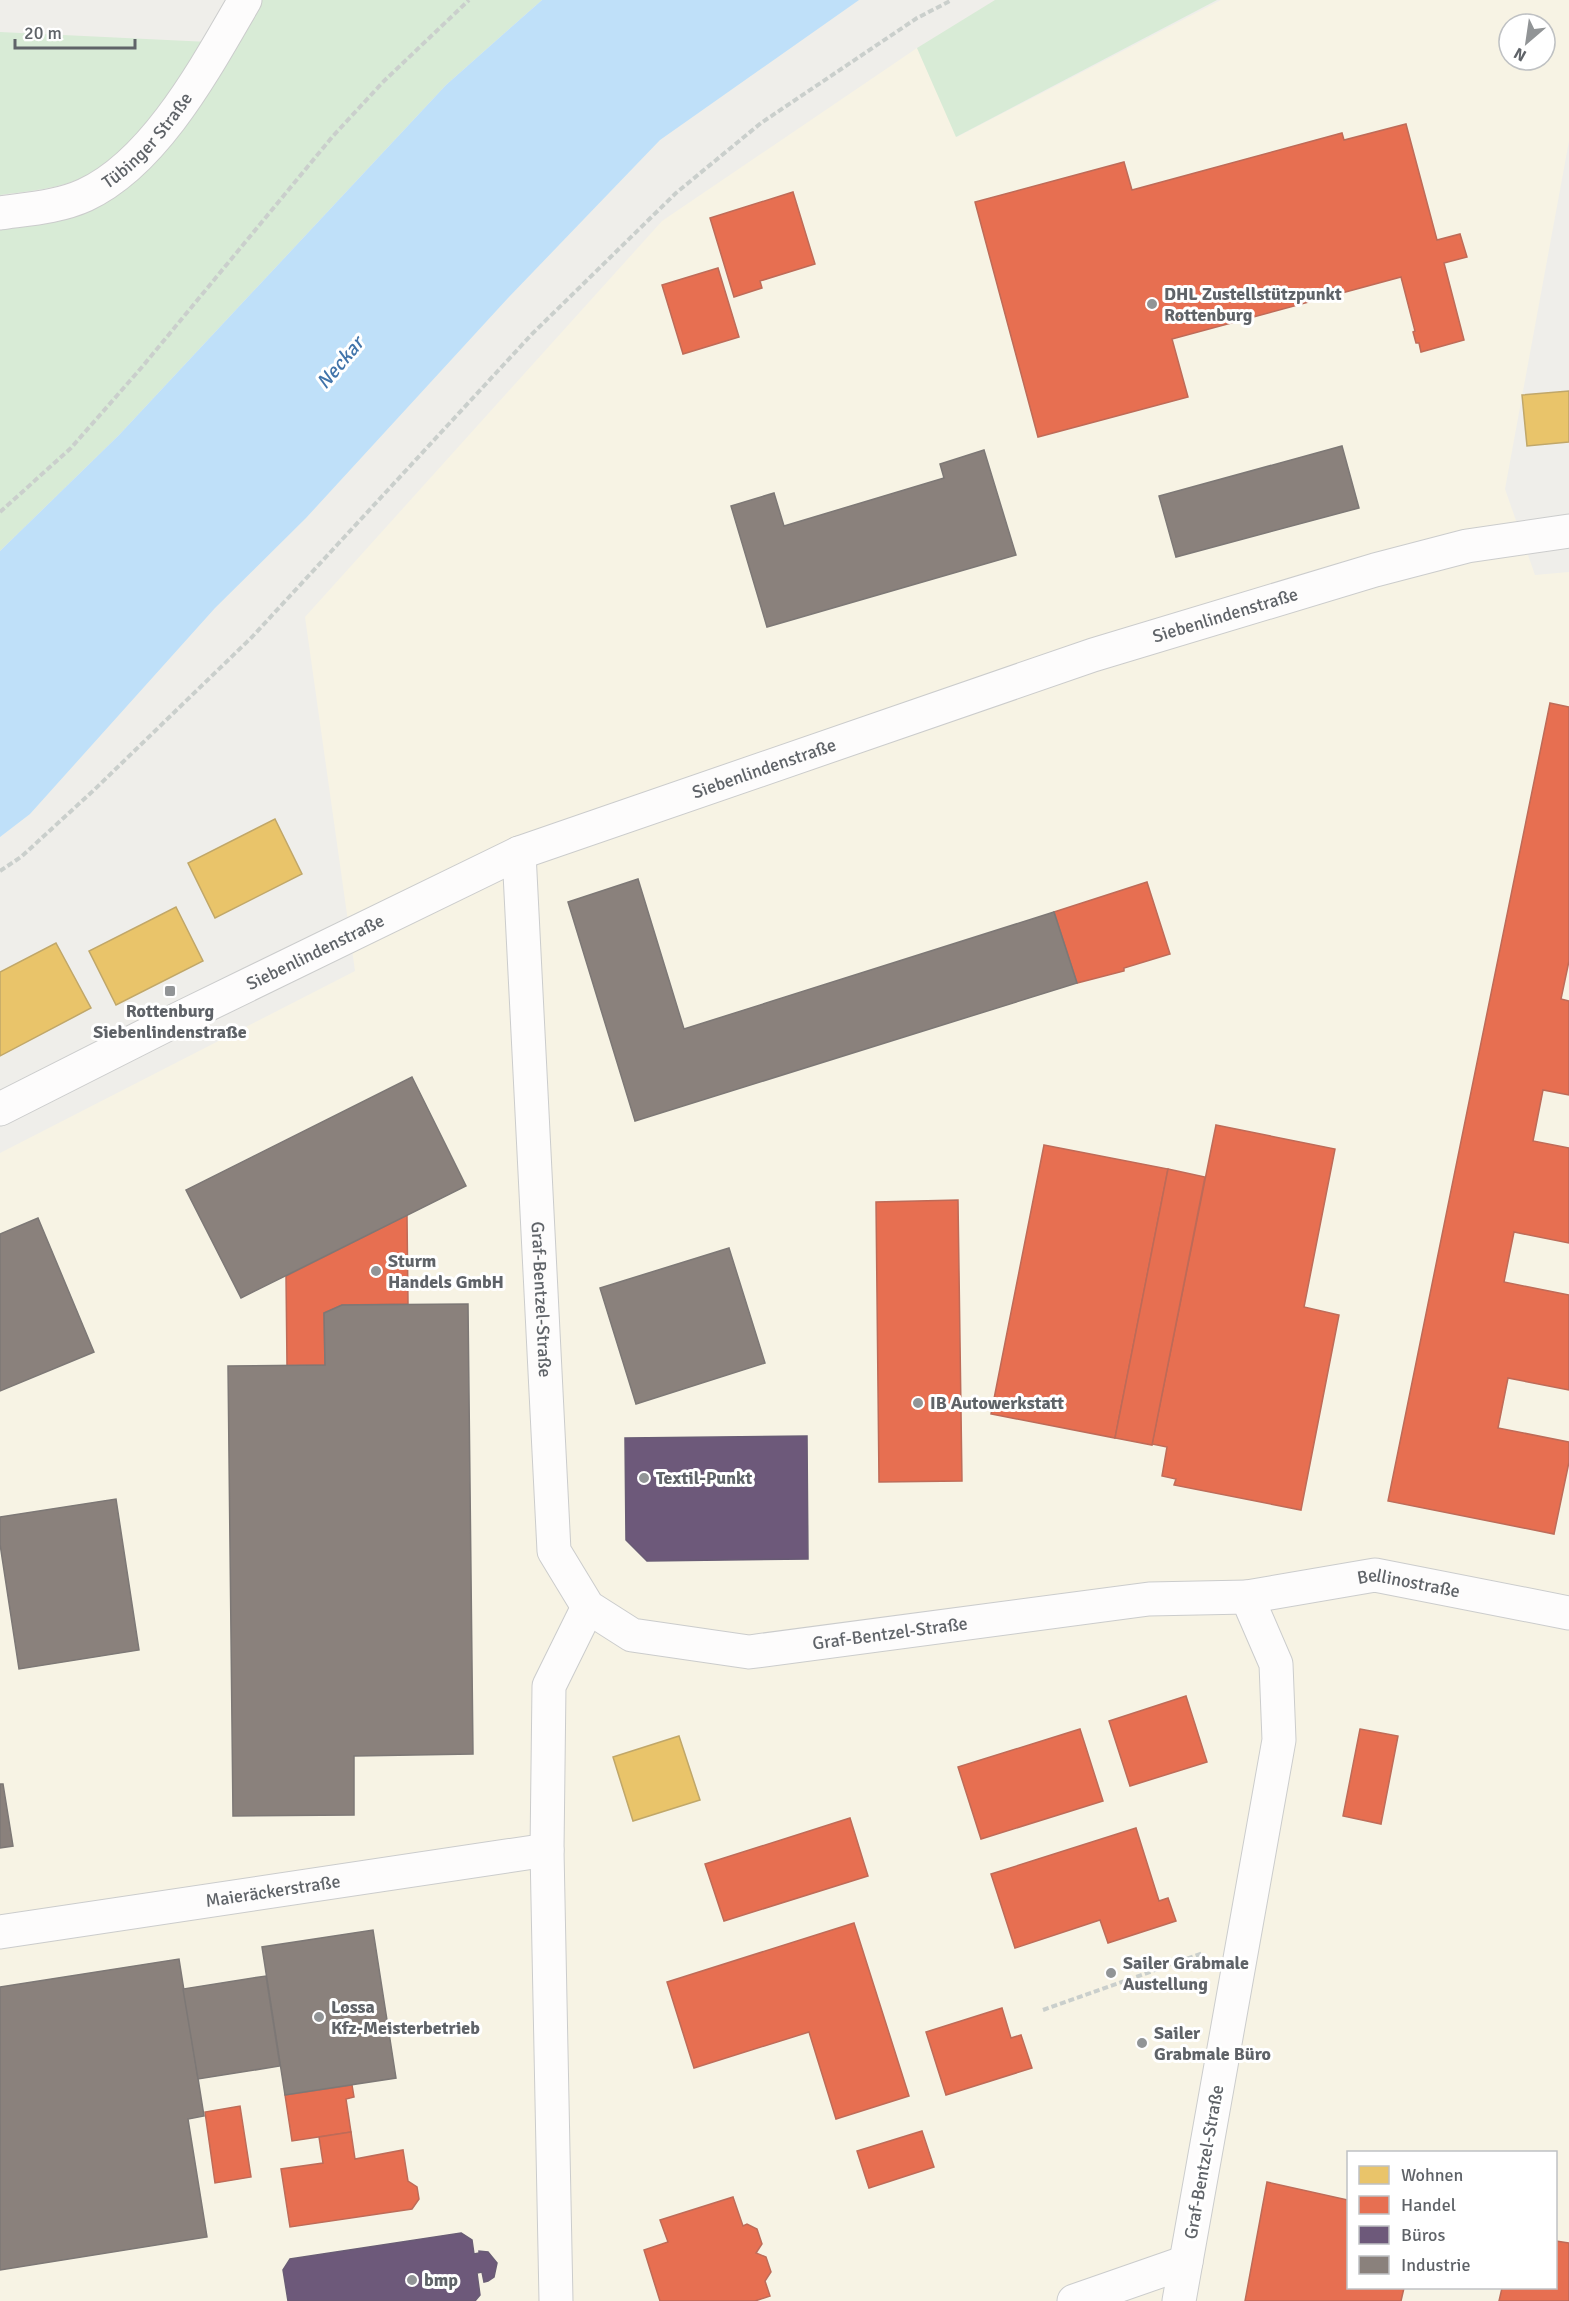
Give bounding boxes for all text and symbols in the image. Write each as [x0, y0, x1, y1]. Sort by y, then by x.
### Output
scale bar [15, 12, 135, 50]
north arrow [1497, 12, 1557, 72]
text: 20 m [24, 22, 62, 44]
text: N [1510, 43, 1530, 66]
street label: Tübinger Straße [98, 88, 197, 193]
place label: DHL Zustellstützpunkt Rottenburg [1164, 283, 1342, 326]
marker: DHL Zustellstützpunkt Rottenburg [1145, 297, 1159, 311]
water label: Neckar [311, 330, 371, 394]
street label: Siebenlindenstraße [1150, 583, 1301, 647]
street label: Siebenlindenstraße [689, 733, 839, 803]
street label: Siebenlindenstraße [243, 909, 388, 995]
marker: Rottenburg Siebenlindenstraße [163, 984, 177, 998]
place label: Rottenburg Siebenlindenstraße [93, 1000, 247, 1043]
street label: Graf-Bentzel-Straße [526, 1221, 556, 1378]
place label: Sturm Handels GmbH [388, 1250, 504, 1293]
marker: Sturm Handels GmbH [369, 1264, 383, 1278]
place label: IB Autowerkstatt [930, 1392, 1064, 1414]
marker: IB Autowerkstatt [911, 1396, 925, 1410]
place label: Textil-Punkt [656, 1467, 753, 1489]
marker: Textil-Punkt [637, 1471, 651, 1485]
street label: Bellinostraße [1355, 1564, 1462, 1602]
street label: Graf-Bentzel-Straße [811, 1612, 969, 1654]
street label: Maieräckerstraße [204, 1870, 342, 1912]
place label: Sailer Grabmale Austellung [1123, 1952, 1249, 1995]
marker: Sailer Grabmale Austellung [1104, 1966, 1118, 1980]
place label: Lossa Kfz-Meisterbetrieb [331, 1996, 480, 2039]
marker: Lossa Kfz-Meisterbetrieb [312, 2010, 326, 2024]
place label: Sailer Grabmale Büro [1154, 2022, 1271, 2065]
marker: Sailer Grabmale Büro [1135, 2036, 1149, 2050]
street label: Graf-Bentzel-Straße [1180, 2083, 1228, 2241]
legend [1347, 2151, 1557, 2289]
text: Wohnen [1401, 2164, 1463, 2186]
text: Handel [1401, 2194, 1456, 2216]
text: Büros [1401, 2224, 1445, 2246]
text: Industrie [1401, 2254, 1471, 2276]
place label: bmp [424, 2269, 458, 2291]
marker: bmp [405, 2273, 419, 2287]

